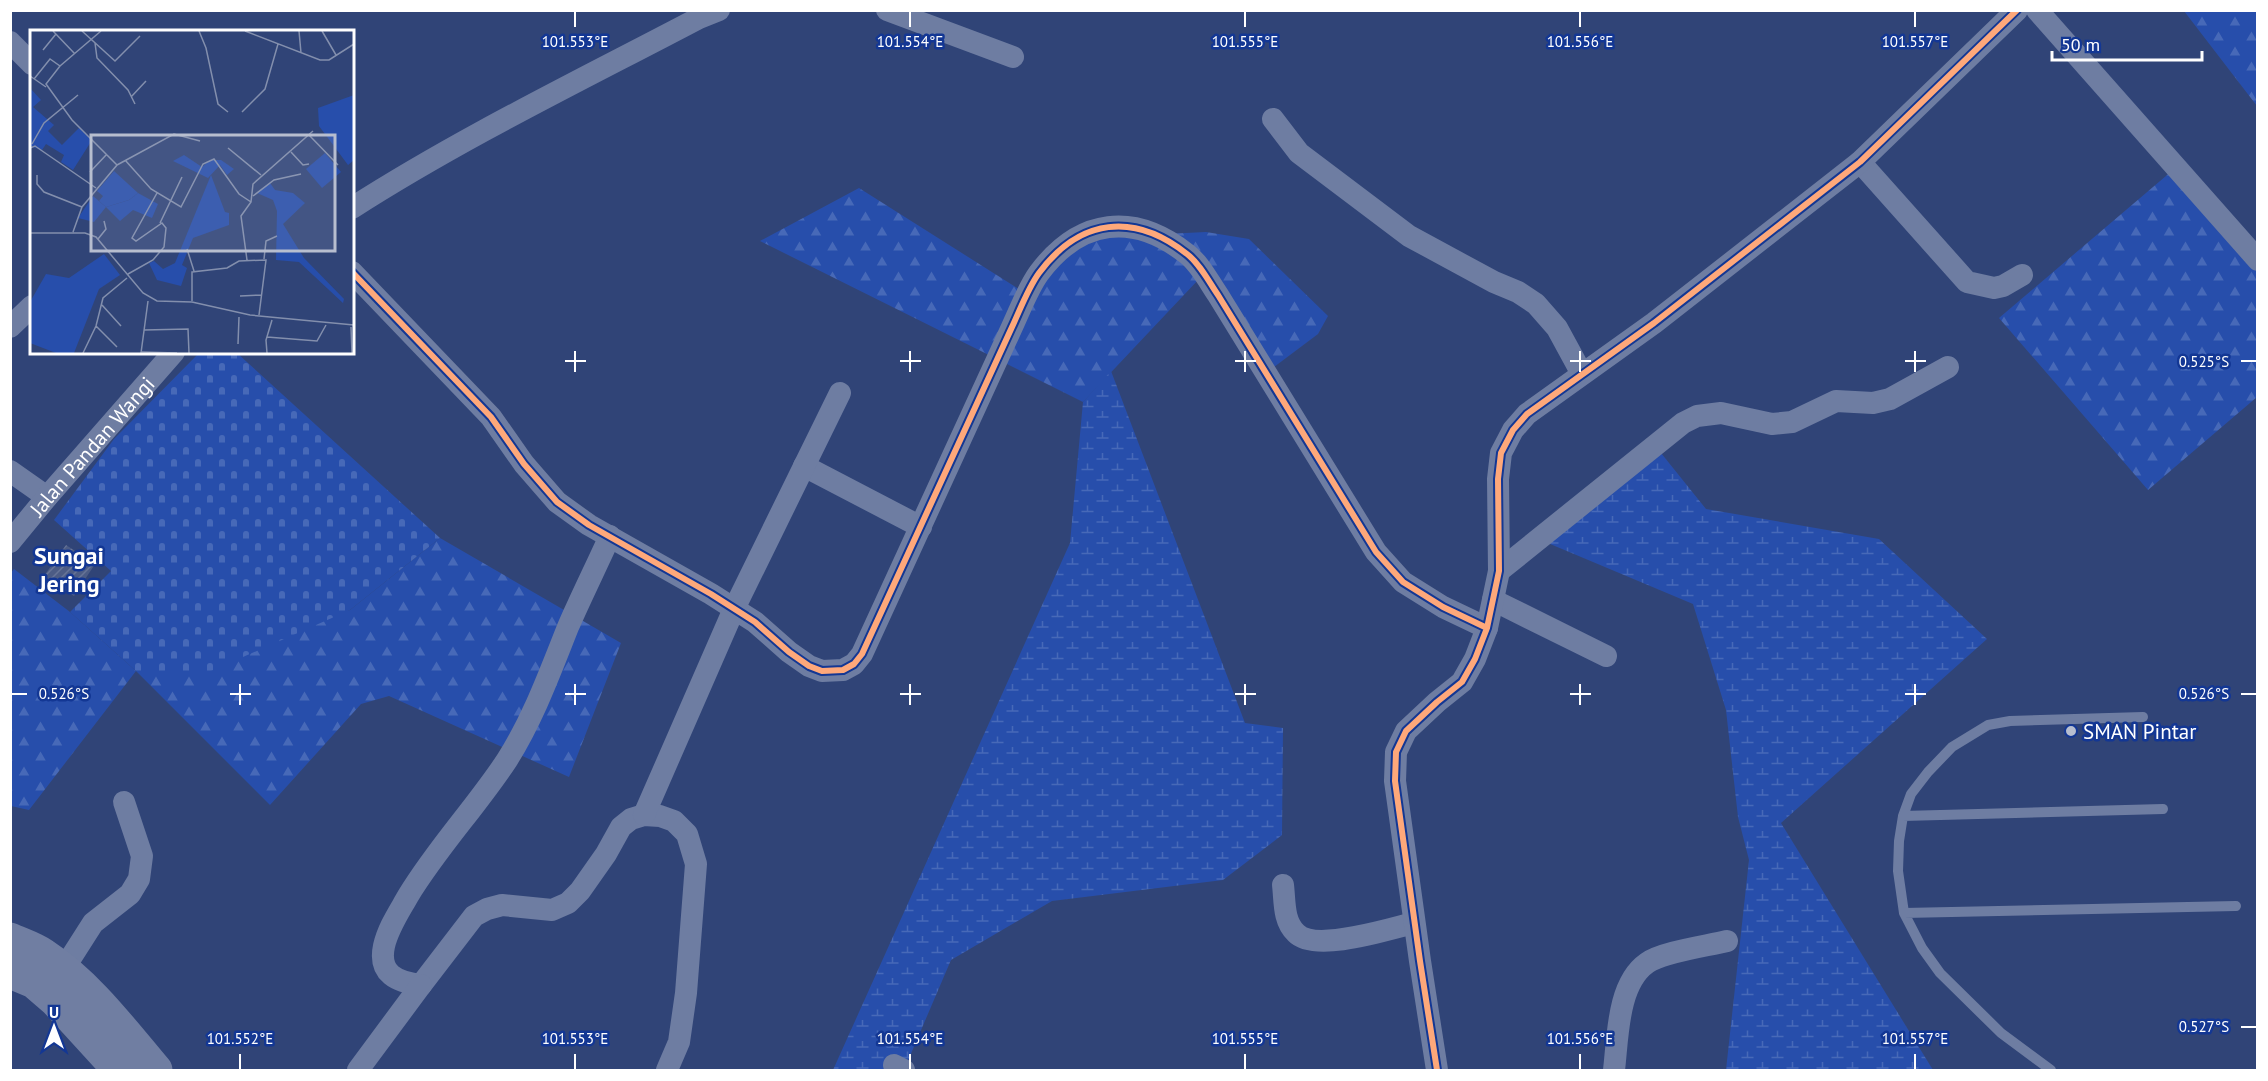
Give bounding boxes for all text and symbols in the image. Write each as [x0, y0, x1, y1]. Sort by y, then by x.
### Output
scale bar [2052, 24, 2202, 62]
inset map [30, 30, 354, 354]
text: 101.553°E [542, 32, 608, 51]
text: 101.554°E [877, 32, 943, 51]
text: 101.555°E [1212, 32, 1278, 51]
text: 101.556°E [1547, 32, 1613, 51]
text: 101.557°E [1882, 32, 1948, 51]
text: 50 m [2061, 33, 2100, 56]
text: 0.525°S [2179, 352, 2229, 371]
street label: Jalan Pandan Wangi [23, 371, 160, 522]
district label: Sungai Jering [34, 540, 104, 599]
text: 0.526°S [39, 684, 89, 703]
text: 0.526°S [2179, 684, 2229, 703]
place label: SMAN Pintar [2083, 718, 2196, 745]
marker: SMAN Pintar [2064, 724, 2078, 738]
north arrow [24, 997, 84, 1057]
text: U [49, 1002, 59, 1022]
text: 0.527°S [2179, 1017, 2229, 1036]
text: 101.552°E [207, 1029, 273, 1048]
text: 101.553°E [542, 1029, 608, 1048]
text: 101.554°E [877, 1029, 943, 1048]
text: 101.555°E [1212, 1029, 1278, 1048]
text: 101.556°E [1547, 1029, 1613, 1048]
text: 101.557°E [1882, 1029, 1948, 1048]

